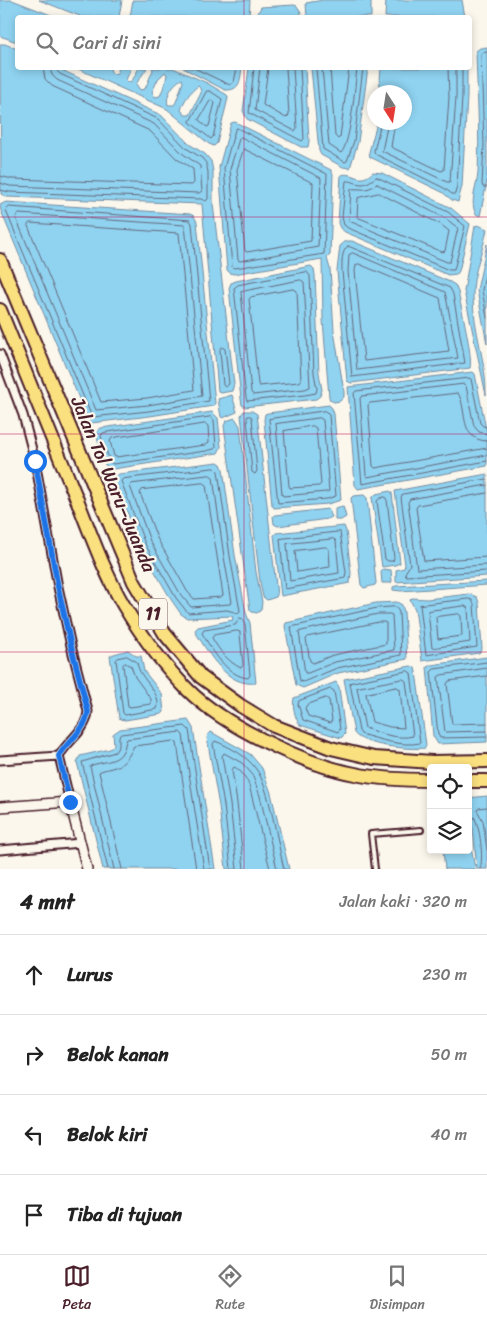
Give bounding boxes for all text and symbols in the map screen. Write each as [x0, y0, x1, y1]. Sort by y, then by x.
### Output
search box [15, 15, 472, 70]
text: Cari di sini [73, 26, 161, 59]
icon: search [33, 29, 61, 57]
north arrow [367, 85, 412, 130]
street label: Jalan Tol Waru–Juanda [61, 390, 166, 578]
route start [24, 450, 47, 473]
road number: 11 [139, 598, 167, 630]
map controls [427, 764, 472, 854]
button: locate [427, 764, 472, 809]
route end [59, 791, 82, 814]
button: layers [427, 809, 472, 854]
text: 4 mnt [20, 883, 75, 921]
text: Jalan kaki · 320 m [339, 887, 467, 916]
text: Lurus [67, 958, 113, 991]
text: 230 m [422, 960, 467, 989]
icon: ahead [20, 961, 48, 989]
text: Belok kanan [67, 1038, 169, 1071]
text: 50 m [431, 1040, 467, 1069]
icon: right [20, 1041, 48, 1069]
text: Belok kiri [67, 1118, 147, 1151]
text: 40 m [430, 1120, 467, 1149]
icon: left [20, 1121, 48, 1149]
text: Tiba di tujuan [67, 1198, 182, 1231]
icon: arrive [20, 1201, 48, 1229]
tab: Peta [62, 1262, 91, 1317]
tab: Rute [216, 1262, 245, 1317]
tab: Disimpan [369, 1262, 425, 1317]

